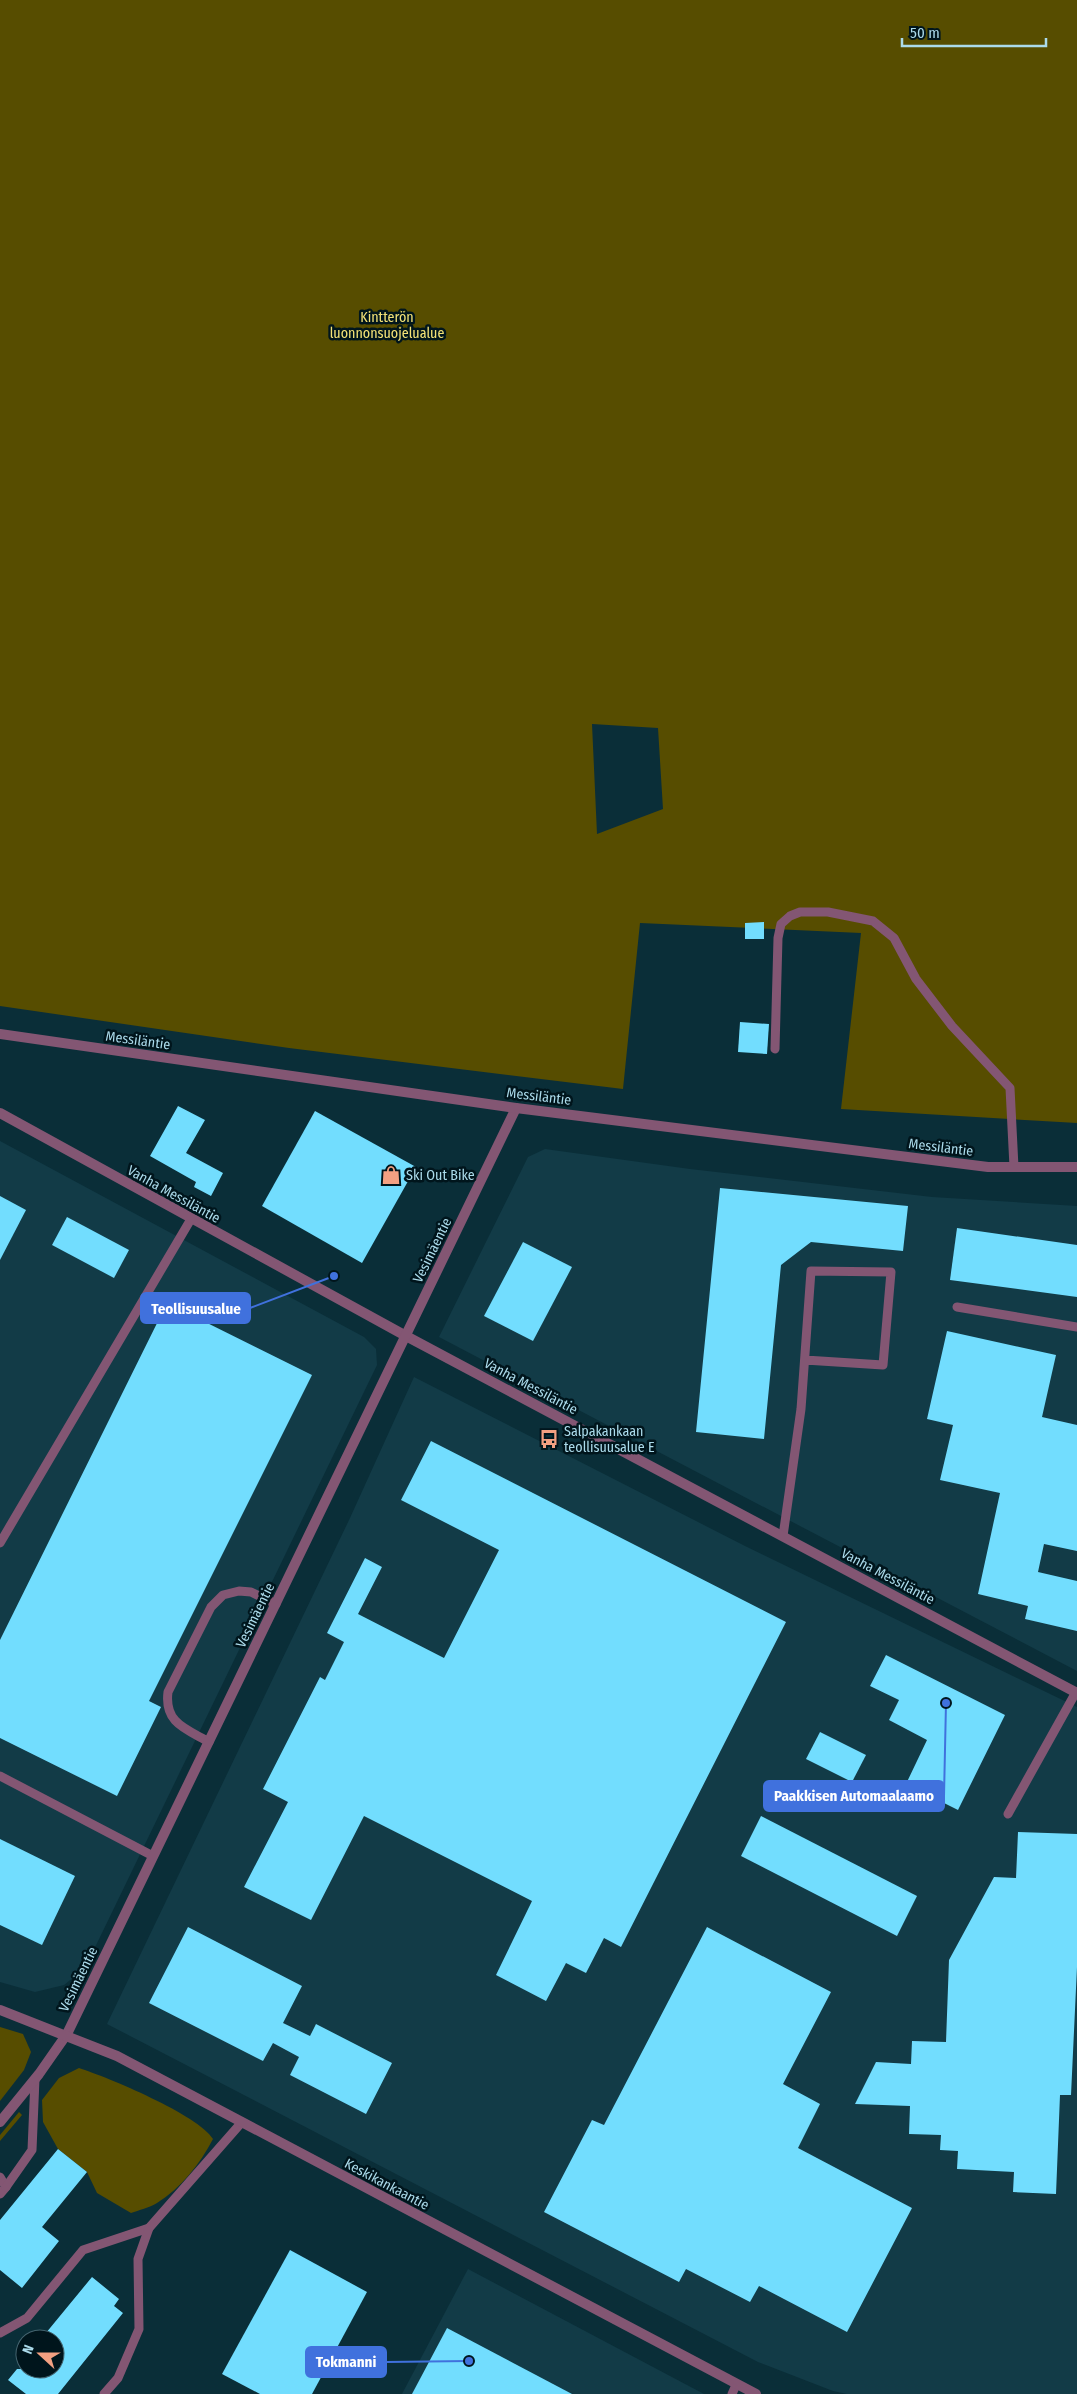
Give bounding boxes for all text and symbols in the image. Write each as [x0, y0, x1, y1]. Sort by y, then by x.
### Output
scale bar [902, 15, 1046, 47]
text: 50 m [910, 24, 940, 42]
park label: Kintterön luonnonsuojelualue [330, 309, 444, 342]
street label: Messiläntie [105, 1028, 171, 1053]
street label: Messiläntie [506, 1084, 572, 1109]
street label: Messiläntie [908, 1135, 974, 1160]
street label: Vanha Messiläntie [124, 1162, 223, 1227]
shop icon: Ski Out Bike [380, 1164, 402, 1186]
place label: Ski Out Bike [406, 1167, 475, 1184]
street label: Vesimäentie [409, 1215, 455, 1285]
callout: Teollisuusalue [141, 1293, 250, 1323]
text: Teollisuusalue [151, 1300, 241, 1318]
street label: Vanha Messiläntie [481, 1355, 580, 1418]
place label: Salpakankaan teollisuusalue E [564, 1423, 655, 1456]
bus stop icon: Salpakankaan teollisuusalue E [538, 1428, 560, 1450]
street label: Vanha Messiläntie [838, 1545, 937, 1608]
street label: Vesimäentie [232, 1580, 278, 1650]
callout: Paakkisen Automaalaamo [764, 1781, 944, 1811]
text: Paakkisen Automaalaamo [774, 1787, 934, 1805]
street label: Vesimäentie [55, 1944, 101, 2014]
street label: Keskikankaantie [342, 2155, 432, 2214]
north arrow [15, 2329, 65, 2379]
text: N [19, 2343, 38, 2356]
callout: Tokmanni [306, 2347, 386, 2377]
text: Tokmanni [316, 2353, 376, 2371]

